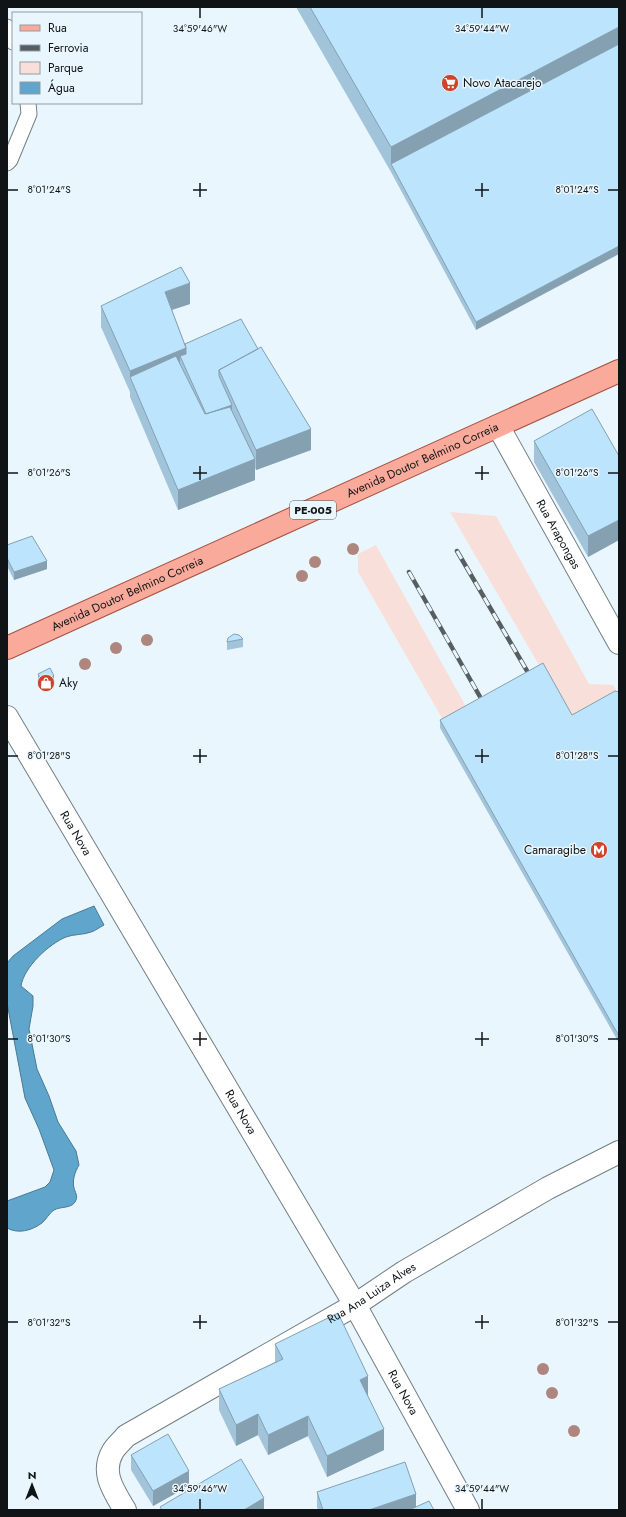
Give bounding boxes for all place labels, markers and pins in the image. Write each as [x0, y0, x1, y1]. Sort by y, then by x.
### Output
supermarket icon: Novo Atacarejo [440, 73, 460, 93]
place label: Novo Atacarejo [463, 74, 542, 92]
shop icon: Aky [36, 673, 56, 693]
place label: Aky [59, 674, 78, 692]
metro station icon: Camaragibe [589, 840, 609, 860]
place label: Camaragibe [524, 841, 586, 859]

